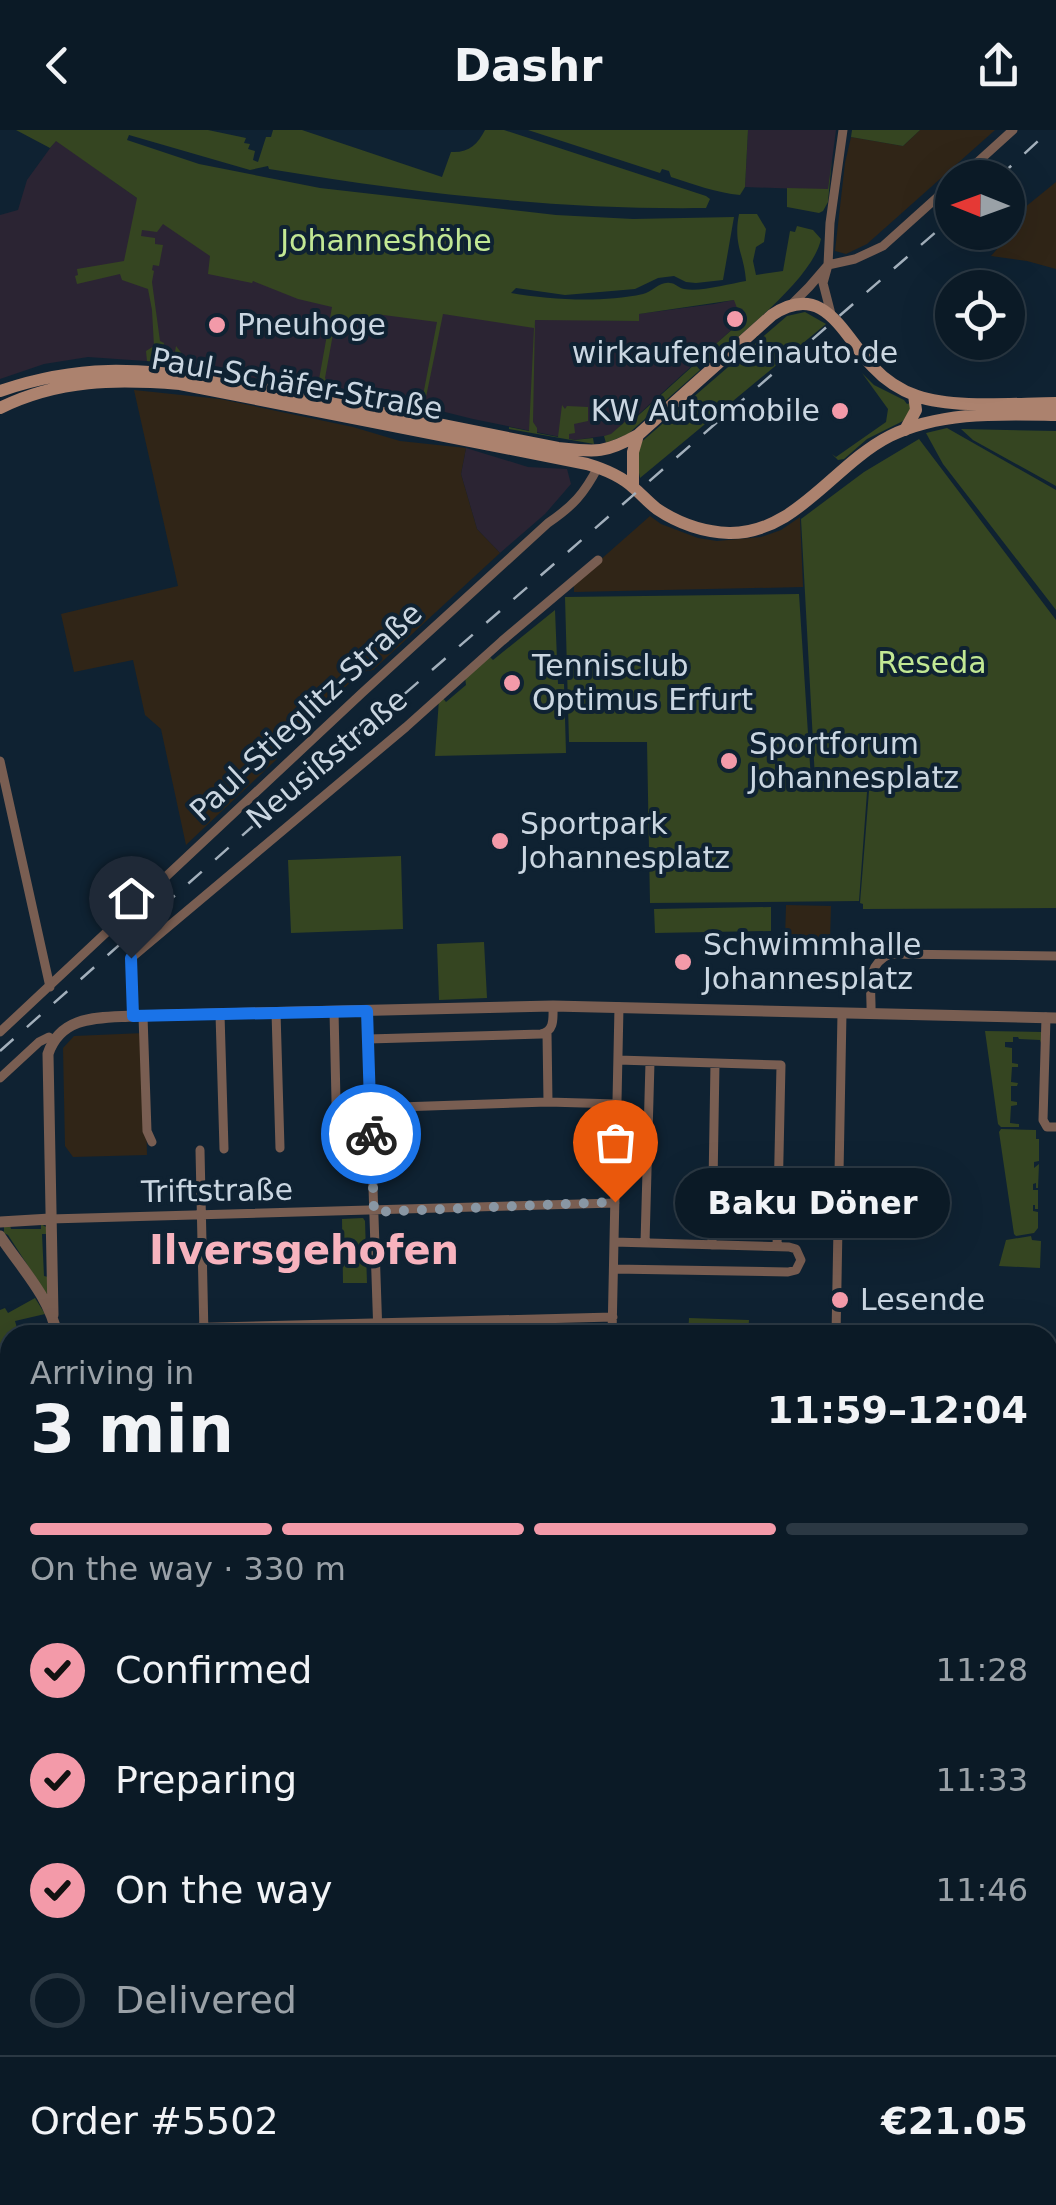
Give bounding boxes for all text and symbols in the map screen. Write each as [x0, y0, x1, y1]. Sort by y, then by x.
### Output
icon: back [30, 38, 85, 93]
icon: share [971, 38, 1026, 93]
text: Dashr [454, 39, 602, 92]
north arrow [935, 160, 1025, 250]
map controls [935, 160, 1025, 360]
park label: Johanneshöhe [278, 223, 492, 258]
button: locate [935, 270, 1025, 360]
place label: Pneuhoge [237, 307, 386, 342]
marker: wirkaufendeinauto.de [724, 308, 746, 330]
marker: Pneuhoge [206, 314, 228, 336]
place label: wirkaufendeinauto.de [572, 335, 898, 370]
street label: Paul-Schäfer-Straße [149, 341, 446, 426]
place label: KW Automobile [591, 393, 820, 428]
marker: KW Automobile [829, 400, 851, 422]
street label: Paul-Stieglitz-Straße [183, 595, 429, 828]
park label: Reseda [877, 645, 987, 680]
place label: Tennisclub Optimus Erfurt [531, 648, 753, 717]
marker: Tennisclub Optimus Erfurt [501, 672, 523, 694]
street label: Neusißstraße [239, 681, 414, 836]
place label: Sportforum Johannesplatz [747, 726, 959, 795]
marker: Sportforum Johannesplatz [718, 750, 740, 772]
place label: Sportpark Johannesplatz [518, 806, 730, 875]
marker: Sportpark Johannesplatz [489, 830, 511, 852]
pin [89, 856, 174, 959]
icon: home [104, 871, 159, 926]
place label: Schwimmhalle Johannesplatz [701, 927, 921, 996]
marker: Schwimmhalle Johannesplatz [672, 951, 694, 973]
courier [321, 1084, 421, 1184]
pin [573, 1100, 658, 1203]
icon: bike [344, 1107, 399, 1162]
icon: bag [588, 1115, 643, 1170]
callout: Baku Döner [675, 1167, 950, 1237]
street label: Triftstraße [140, 1172, 293, 1209]
text: Baku Döner [708, 1184, 918, 1222]
district label: Ilversgehofen [149, 1227, 459, 1273]
place label: Lesende [860, 1282, 985, 1317]
marker: Lesende [829, 1289, 851, 1311]
text: Arriving in [30, 1354, 194, 1392]
text: 11:59–12:04 [767, 1388, 1028, 1432]
text: 3 min [30, 1392, 234, 1467]
text: On the way · 330 m [30, 1550, 346, 1588]
icon: check [30, 1643, 85, 1698]
text: Confirmed [115, 1648, 312, 1692]
text: 11:28 [936, 1651, 1028, 1689]
icon: check [30, 1753, 85, 1808]
text: Preparing [115, 1758, 297, 1802]
text: 11:33 [936, 1761, 1028, 1799]
icon: check [30, 1863, 85, 1918]
text: On the way [115, 1868, 332, 1912]
text: 11:46 [936, 1871, 1028, 1909]
text: Delivered [115, 1978, 297, 2022]
text: Order #5502 [30, 2099, 279, 2143]
text: €21.05 [881, 2099, 1028, 2143]

